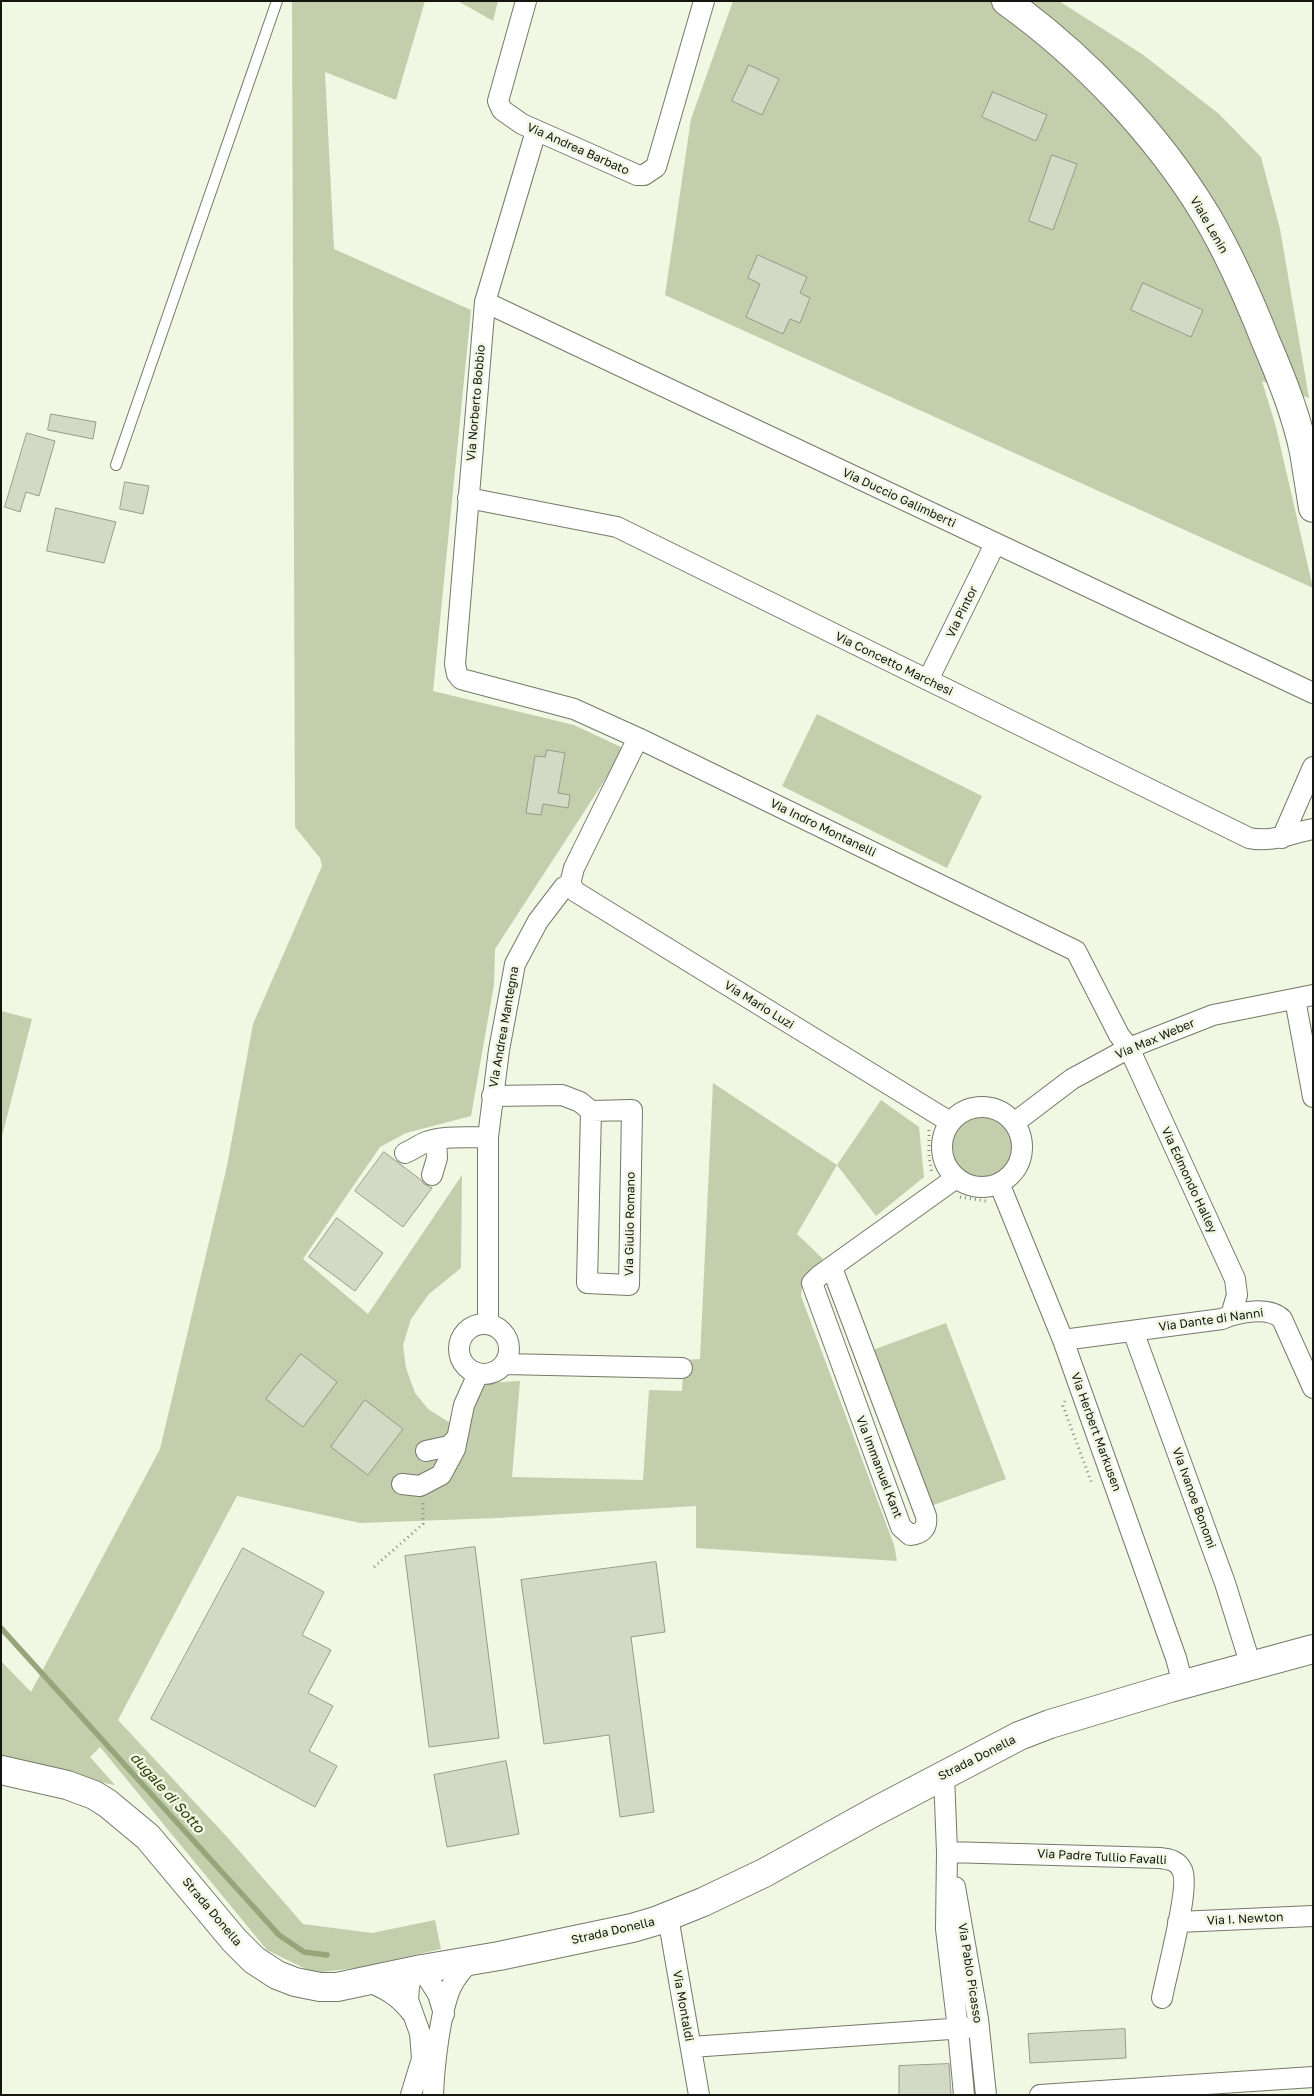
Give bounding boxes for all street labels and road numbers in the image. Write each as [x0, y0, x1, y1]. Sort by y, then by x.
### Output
street label: Via Andrea Barbato [525, 120, 631, 178]
street label: Viale Lenin [1187, 194, 1231, 256]
street label: Via Norberto Bobbio [464, 344, 488, 462]
street label: Via Duccio Galimberti [840, 465, 958, 531]
street label: Via Pintor [943, 584, 981, 640]
street label: Via Concetto Marchesi [833, 629, 955, 699]
street label: Via Indro Montanelli [768, 796, 878, 860]
street label: Via Andrea Mantegna [486, 965, 522, 1089]
street label: Via Mario Luzi [722, 978, 796, 1032]
street label: Via Max Weber [1113, 1016, 1197, 1062]
street label: Via Edmondo Halley [1158, 1125, 1220, 1235]
street label: Via Giulio Romano [622, 1172, 638, 1276]
street label: Via Dante di Nanni [1158, 1306, 1264, 1334]
street label: Via Herbert Markusen [1068, 1371, 1124, 1493]
street label: Via Immanuel Kant [853, 1414, 905, 1520]
street label: Via Ivanoe Bonomi [1169, 1446, 1219, 1550]
street label: Strada Donella [936, 1732, 1018, 1784]
street label: Via Padre Tullio Favalli [1037, 1846, 1167, 1868]
street label: Strada Donella [179, 1875, 245, 1949]
street label: Via I. Newton [1206, 1910, 1284, 1928]
street label: Strada Donella [570, 1914, 656, 1948]
street label: Via Pablo Picasso [955, 1922, 985, 2024]
street label: Via Montaldi [670, 1969, 696, 2043]

